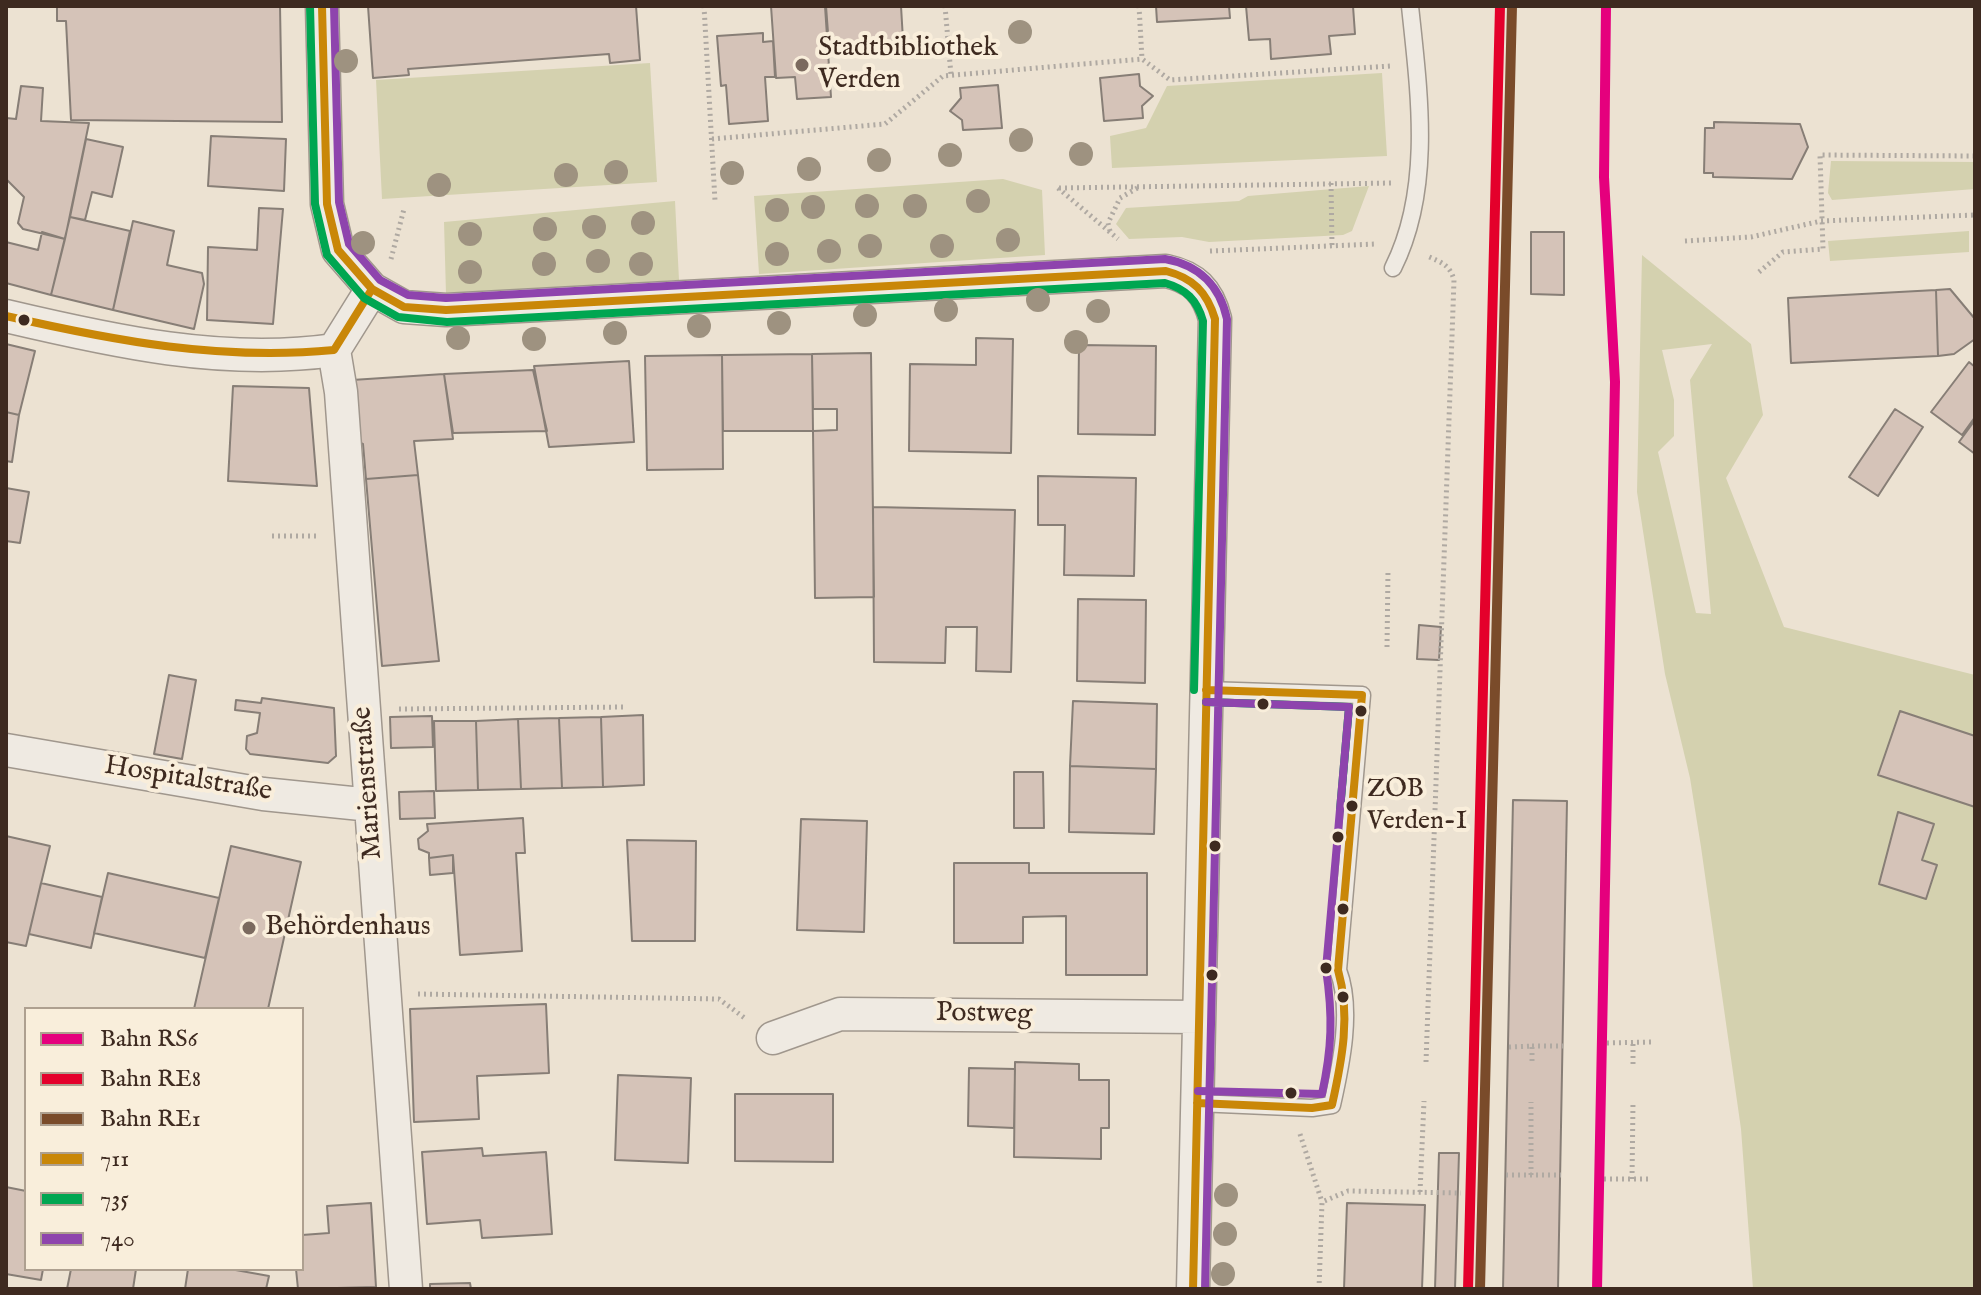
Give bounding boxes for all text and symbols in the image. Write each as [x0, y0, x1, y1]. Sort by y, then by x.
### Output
place label: Stadtbibliothek Verden [818, 32, 998, 98]
marker: Stadtbibliothek Verden [793, 56, 811, 74]
unlabelled marker [16, 312, 32, 328]
unlabelled marker [1255, 696, 1271, 712]
unlabelled marker [1353, 703, 1369, 719]
street label: Marienstraße [347, 706, 391, 860]
street label: Hospitalstraße [102, 750, 274, 810]
place label: ZOB Verden-I [1367, 775, 1467, 836]
marker: ZOB Verden-I [1344, 798, 1360, 814]
unlabelled marker [1330, 829, 1346, 845]
unlabelled marker [1207, 838, 1223, 854]
unlabelled marker [1335, 901, 1351, 917]
place label: Behördenhaus [265, 911, 431, 945]
marker: Behördenhaus [240, 919, 258, 937]
unlabelled marker [1318, 960, 1334, 976]
unlabelled marker [1204, 967, 1220, 983]
unlabelled marker [1335, 989, 1351, 1005]
street label: Postweg [935, 997, 1033, 1033]
legend [24, 1007, 304, 1271]
text: Bahn RS6 [100, 1024, 198, 1055]
text: Bahn RE8 [100, 1064, 201, 1095]
unlabelled marker [1283, 1085, 1299, 1101]
text: Bahn RE1 [100, 1104, 201, 1135]
text: 711 [100, 1144, 129, 1175]
text: 735 [100, 1184, 129, 1215]
text: 740 [100, 1224, 135, 1255]

